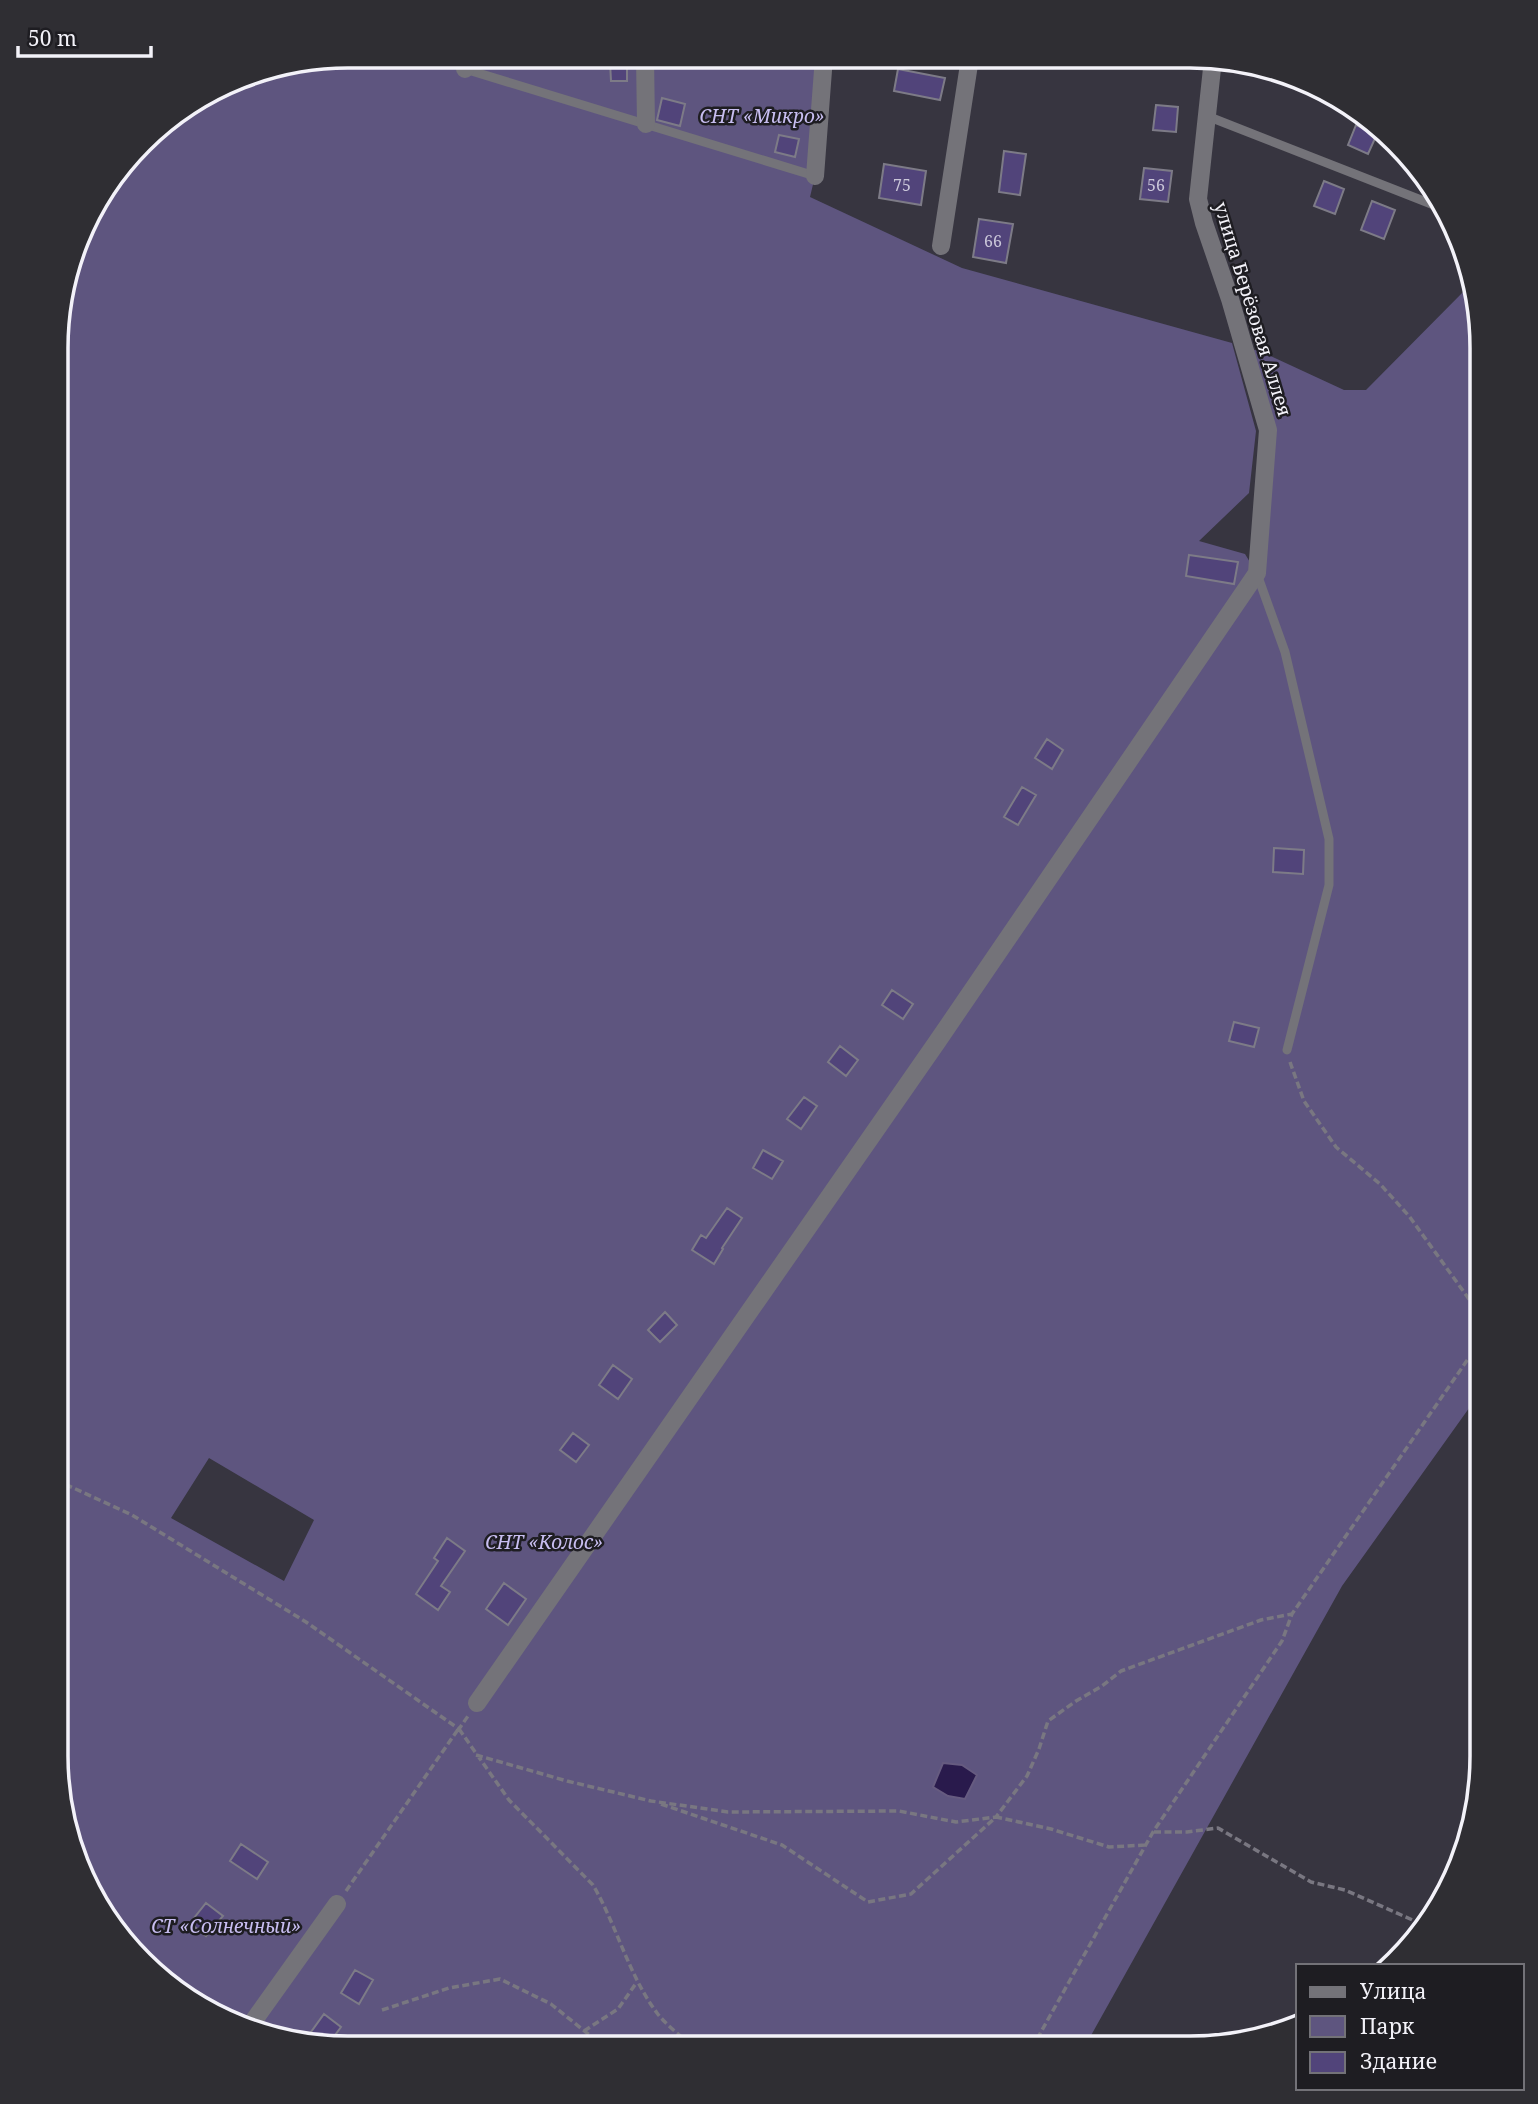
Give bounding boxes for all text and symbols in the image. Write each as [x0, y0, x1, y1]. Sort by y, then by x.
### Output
scale bar [18, 14, 150, 58]
text: 50 m [28, 24, 77, 52]
park label: СНТ «Микро» [699, 103, 825, 129]
house number: 75 [893, 174, 911, 196]
house number: 56 [1147, 174, 1165, 196]
street label: улица Берёзовая Аллея [1208, 199, 1298, 419]
house number: 66 [984, 230, 1002, 252]
park label: СНТ «Колос» [485, 1529, 603, 1555]
park label: СТ «Солнечный» [151, 1913, 301, 1939]
legend [1296, 1964, 1524, 2090]
text: Улица [1360, 1977, 1427, 2005]
text: Парк [1360, 2012, 1415, 2040]
text: Здание [1360, 2047, 1437, 2075]

